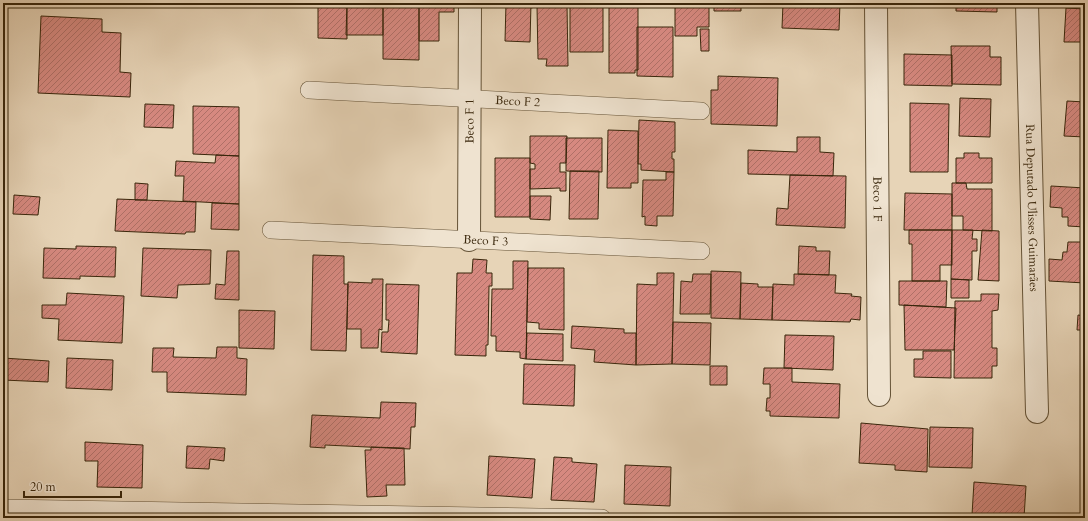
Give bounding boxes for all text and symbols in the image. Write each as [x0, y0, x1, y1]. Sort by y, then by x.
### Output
street label: Beco F 2 [495, 92, 541, 110]
street label: Beco F 1 [461, 98, 478, 144]
street label: Rua Deputado Ulisses Guimarães [1022, 124, 1042, 292]
street label: Beco 1 F [869, 176, 886, 222]
street label: Beco F 3 [463, 231, 509, 250]
scale bar [24, 473, 121, 499]
text: 20 m [30, 479, 57, 495]

